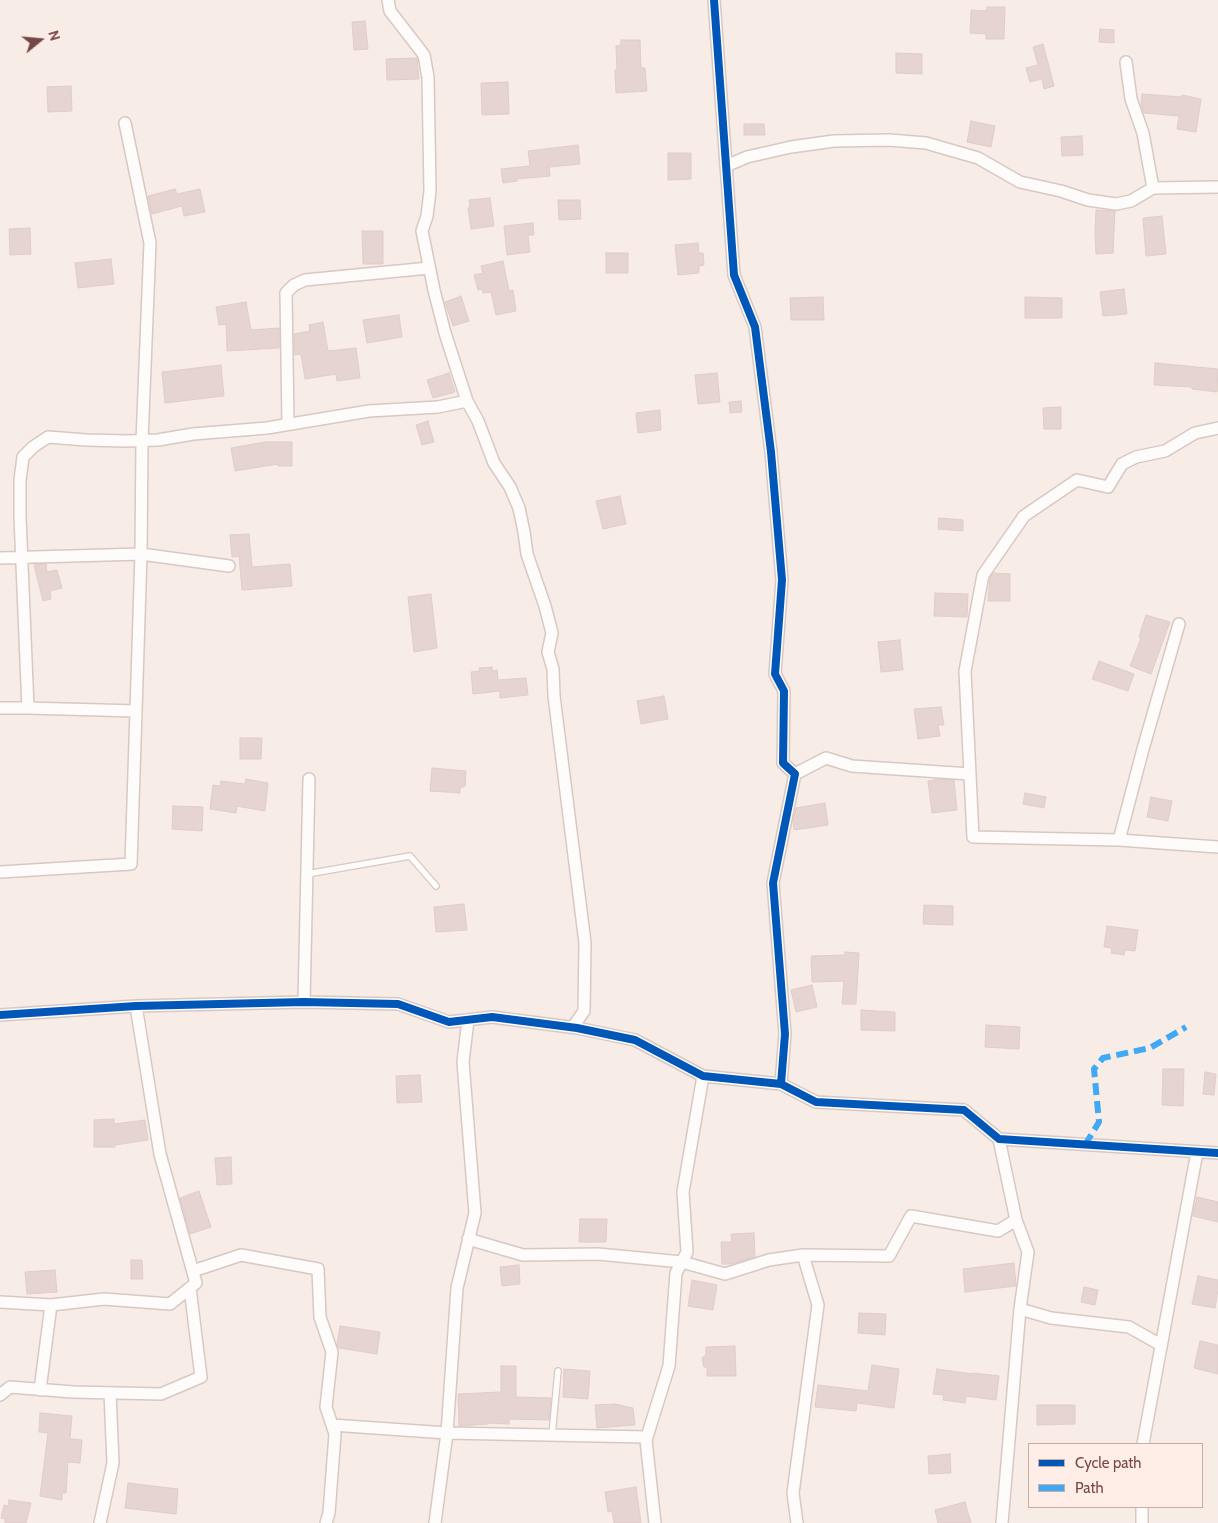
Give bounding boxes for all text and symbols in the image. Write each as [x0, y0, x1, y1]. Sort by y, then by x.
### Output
north arrow [15, 15, 65, 65]
text: N [44, 28, 64, 43]
legend [1028, 1443, 1203, 1508]
text: Cycle path [1075, 1454, 1141, 1472]
text: Path [1075, 1479, 1104, 1497]

